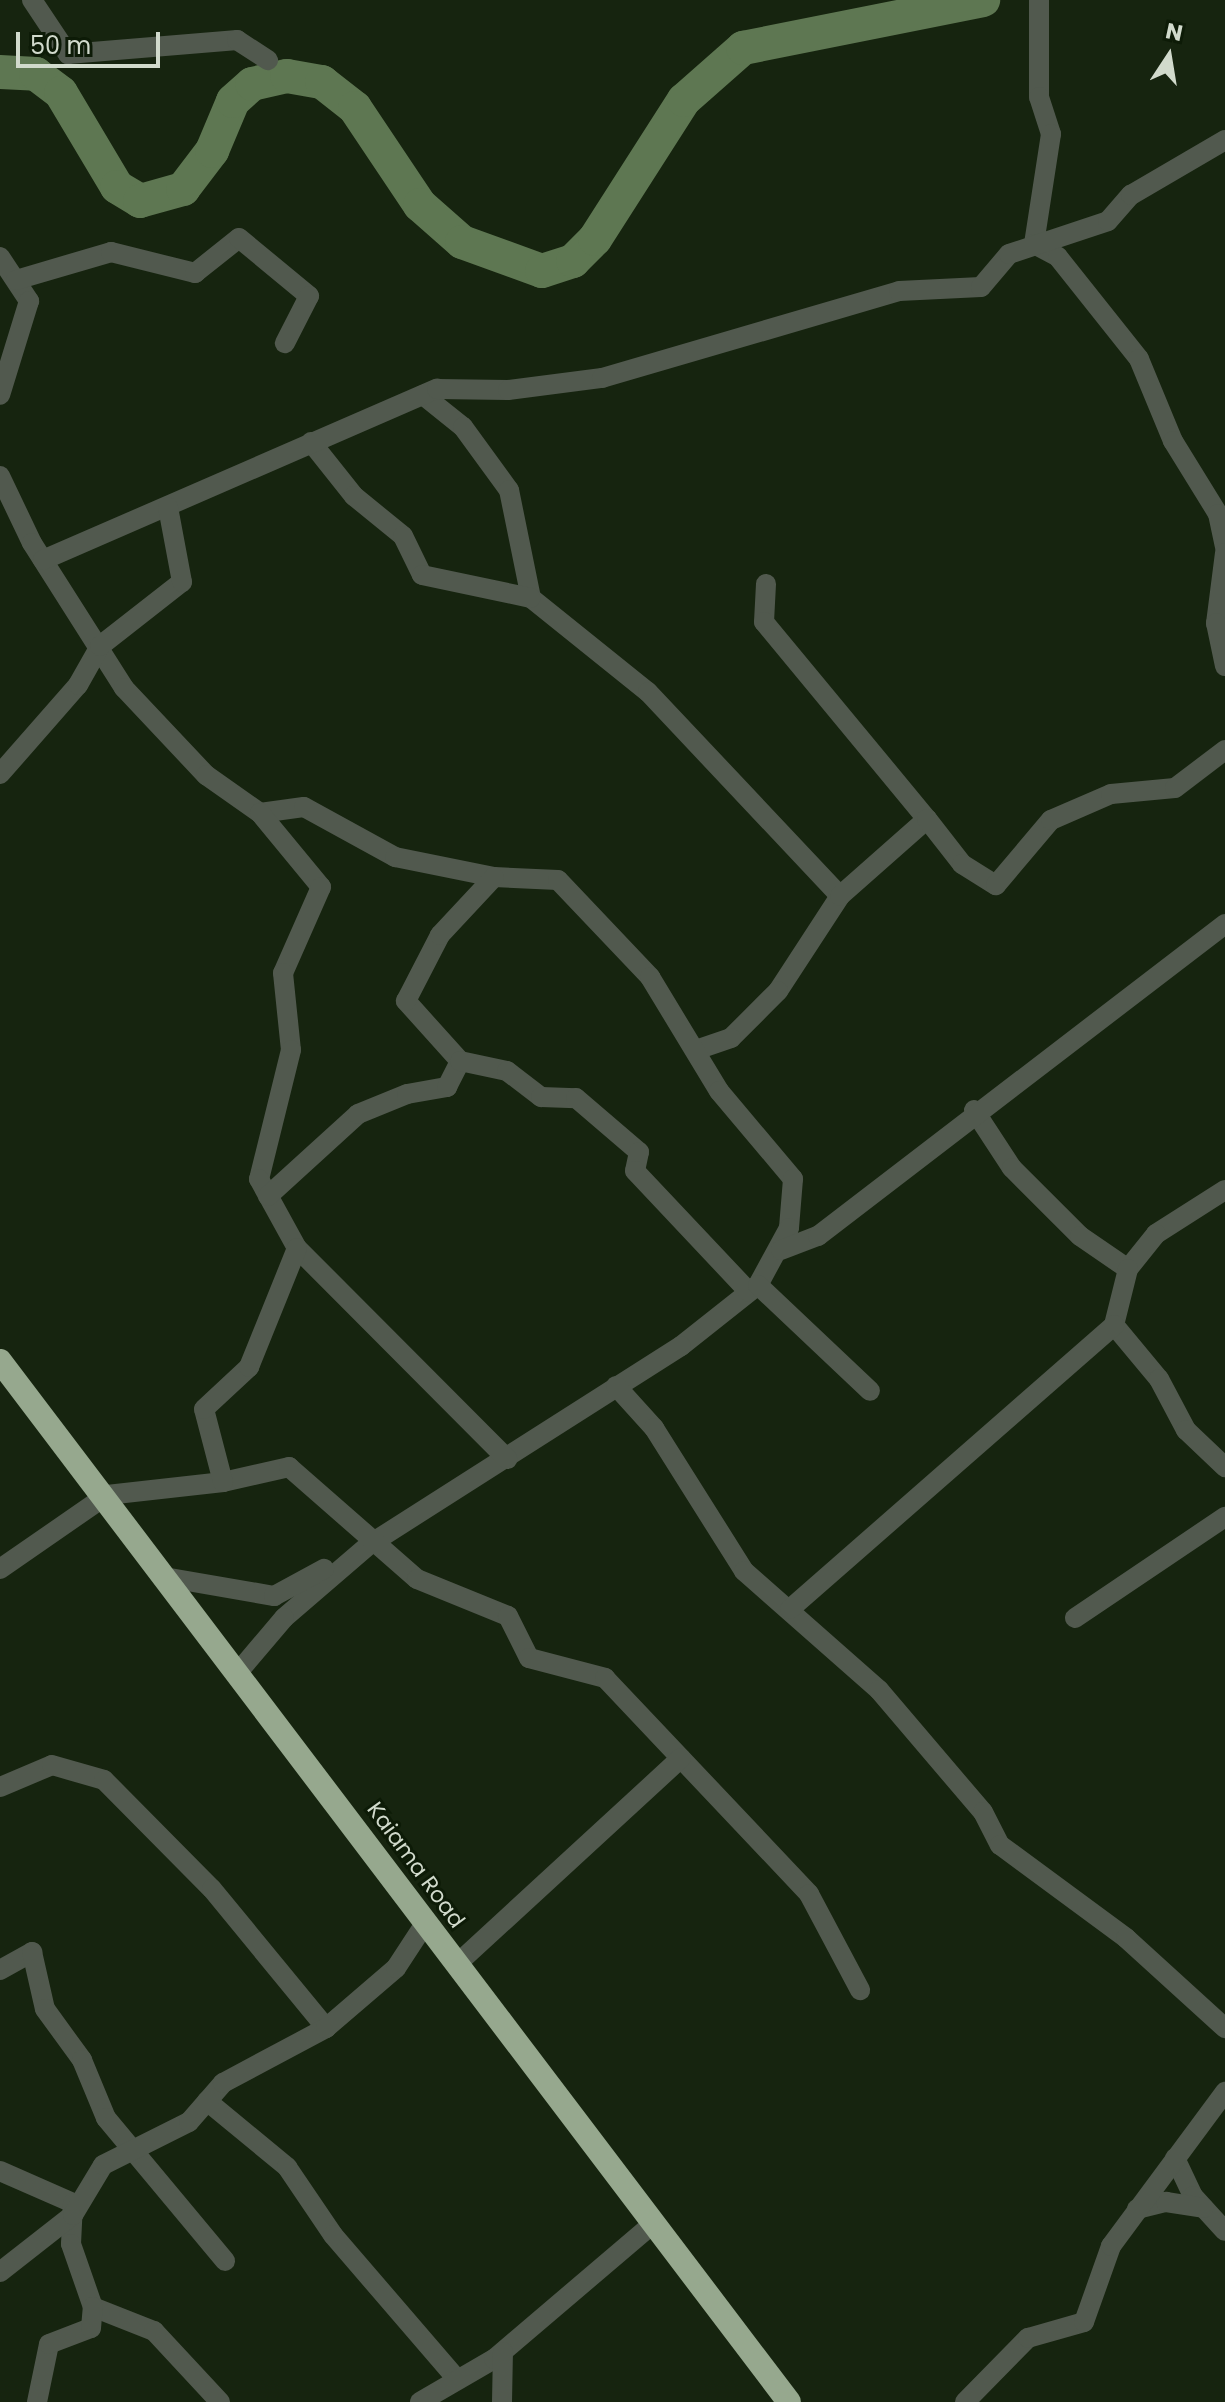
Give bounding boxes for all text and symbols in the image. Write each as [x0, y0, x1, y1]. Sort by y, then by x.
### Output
text: N [1163, 15, 1185, 49]
scale bar [20, 16, 164, 66]
north arrow [1129, 16, 1209, 96]
text: 50 m [30, 29, 91, 62]
street label: Kaiama Road [362, 1797, 470, 1933]

